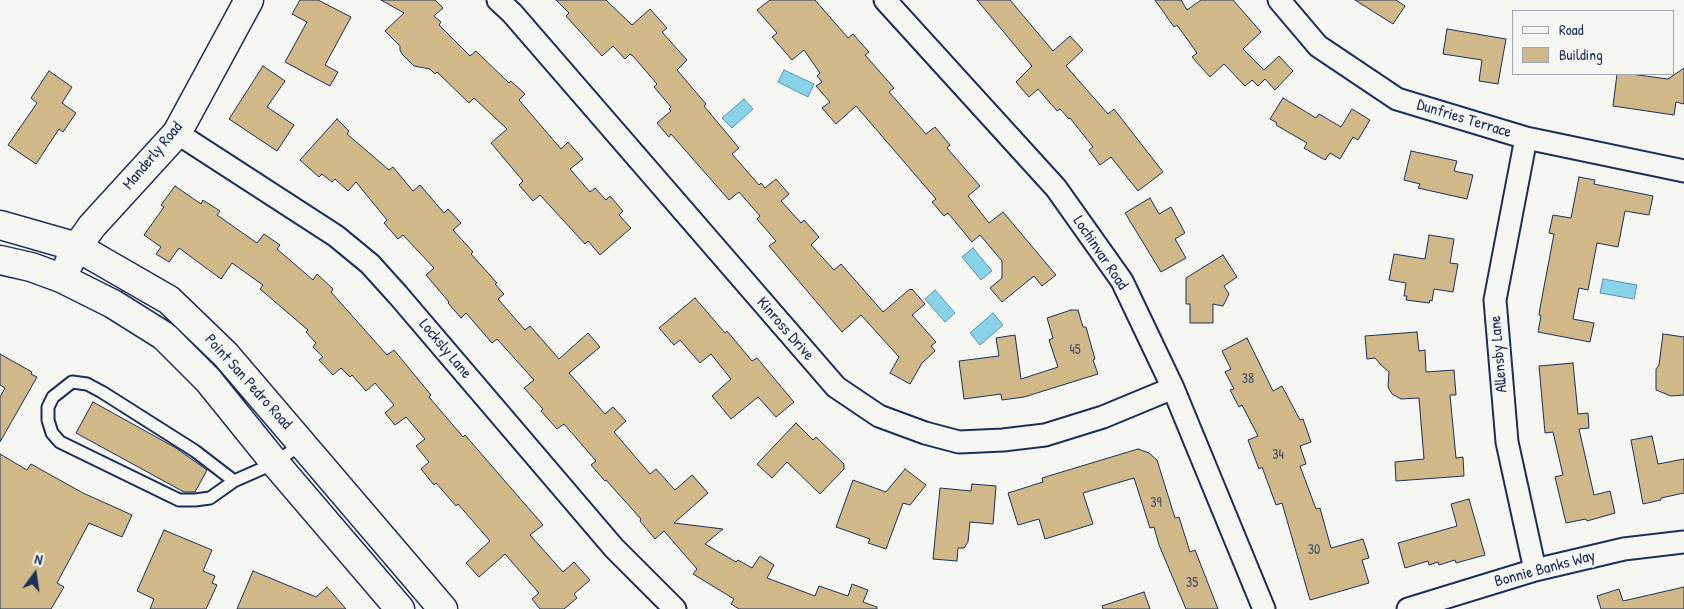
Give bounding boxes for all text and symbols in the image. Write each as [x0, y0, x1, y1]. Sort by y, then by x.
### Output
legend [1512, 10, 1674, 75]
text: Road [1559, 19, 1584, 40]
text: Building [1559, 44, 1603, 65]
street label: Dunfries Terrace [1414, 96, 1514, 142]
street label: Manderly Road [119, 118, 187, 194]
street label: Lochinvar Road [1068, 212, 1132, 294]
street label: Kinross Drive [752, 293, 818, 365]
street label: Locksly Lane [415, 315, 475, 383]
street label: Allensby Lane [1486, 315, 1512, 393]
street label: Point San Pedro Road [200, 330, 296, 434]
house number: 45 [1069, 342, 1081, 358]
house number: 38 [1242, 371, 1254, 387]
house number: 34 [1272, 447, 1284, 463]
house number: 39 [1150, 495, 1162, 511]
house number: 30 [1308, 542, 1320, 558]
street label: Bonnie Banks Way [1492, 546, 1598, 592]
north arrow [10, 549, 60, 599]
text: N [33, 549, 45, 569]
house number: 35 [1186, 575, 1198, 591]

